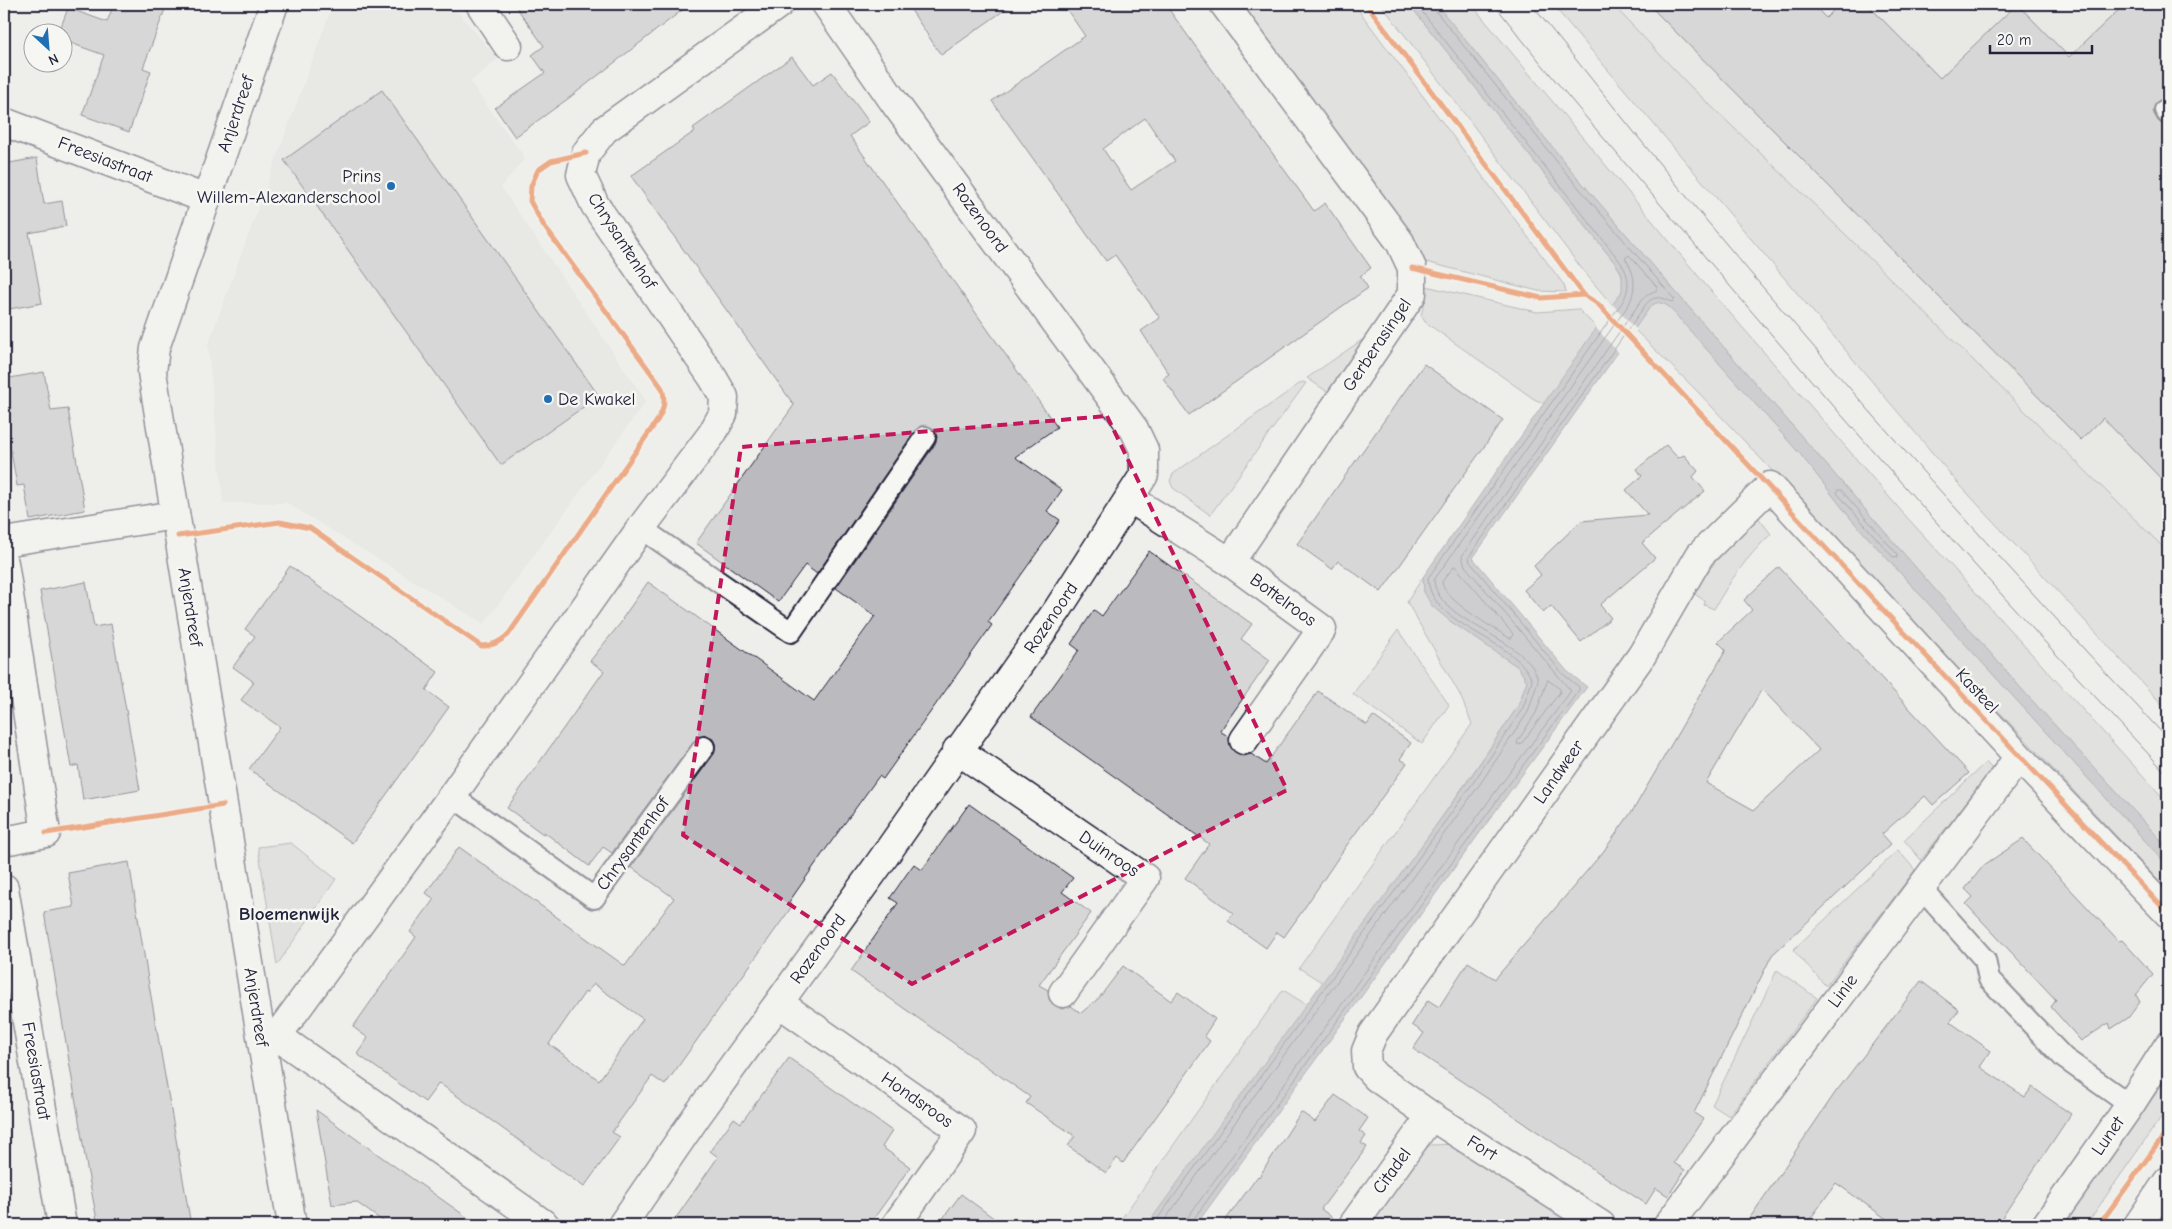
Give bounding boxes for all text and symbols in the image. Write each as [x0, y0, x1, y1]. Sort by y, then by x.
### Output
north arrow [22, 22, 72, 72]
scale bar [1990, 22, 2092, 54]
text: 20 m [1997, 31, 2031, 49]
text: N [46, 50, 61, 69]
street label: Anjerdreef [213, 72, 259, 155]
street label: Freesiastraat [55, 132, 156, 188]
place label: Prins Willem-Alexanderschool [197, 166, 381, 208]
street label: Rozenoord [948, 179, 1012, 257]
marker: Prins Willem-Alexanderschool [385, 180, 397, 192]
street label: Chrysantenhof [583, 189, 661, 294]
street label: Gerberasingel [1338, 294, 1416, 396]
place label: De Kwakel [558, 389, 635, 410]
marker: De Kwakel [542, 393, 554, 405]
street label: Anjerdreef [173, 566, 207, 649]
street label: Bottelroos [1246, 569, 1320, 631]
street label: Rozenoord [1020, 579, 1082, 657]
street label: Kasteel [1951, 664, 2003, 718]
street label: Landweer [1529, 735, 1589, 808]
street label: Chrysantenhof [592, 792, 674, 895]
street label: Duinroos [1075, 826, 1143, 882]
district label: Bloemenwijk [239, 903, 340, 925]
street label: Rozenoord [786, 910, 850, 988]
street label: Anjerdreef [239, 966, 273, 1049]
street label: Linie [1824, 970, 1862, 1012]
street label: Freesiastraat [17, 1020, 55, 1123]
street label: Hondsroos [877, 1068, 957, 1132]
street label: Lunet [2087, 1112, 2129, 1159]
street label: Fort [1463, 1131, 1502, 1166]
street label: Citadel [1368, 1144, 1416, 1198]

